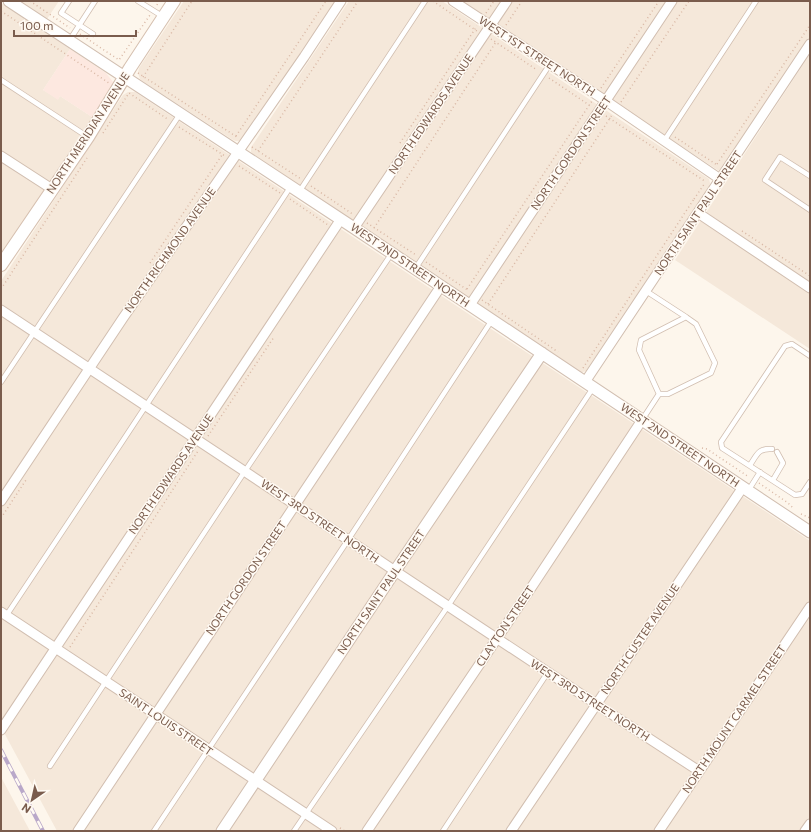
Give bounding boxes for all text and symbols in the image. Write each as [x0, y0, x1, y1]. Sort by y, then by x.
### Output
scale bar [14, 12, 136, 38]
street label: WEST 1ST STREET NORTH [477, 13, 598, 98]
text: 100 m [20, 18, 54, 32]
street label: NORTH EDWARDS AVENUE [385, 51, 476, 176]
street label: NORTH MERIDIAN AVENUE [43, 70, 132, 196]
street label: NORTH GORDON STREET [528, 93, 614, 212]
street label: NORTH SAINT PAUL STREET [651, 148, 744, 277]
street label: NORTH RICHMOND AVENUE [121, 185, 218, 315]
street label: WEST 2ND STREET NORTH [348, 220, 472, 309]
street label: WEST 2ND STREET NORTH [618, 400, 742, 489]
street label: NORTH EDWARDS AVENUE [125, 411, 216, 536]
street label: WEST 3RD STREET NORTH [259, 476, 382, 565]
street label: NORTH GORDON STREET [203, 518, 289, 637]
street label: NORTH SAINT PAUL STREET [334, 527, 427, 656]
street label: NORTH CUSTER AVENUE [598, 581, 681, 696]
street label: CLAYTON STREET [473, 583, 536, 669]
street label: NORTH MOUNT CARMEL STREET [679, 642, 788, 795]
street label: WEST 3RD STREET NORTH [528, 656, 652, 743]
street label: SAINT LOUIS STREET [117, 685, 216, 758]
north arrow [12, 780, 52, 820]
text: N [19, 801, 33, 816]

